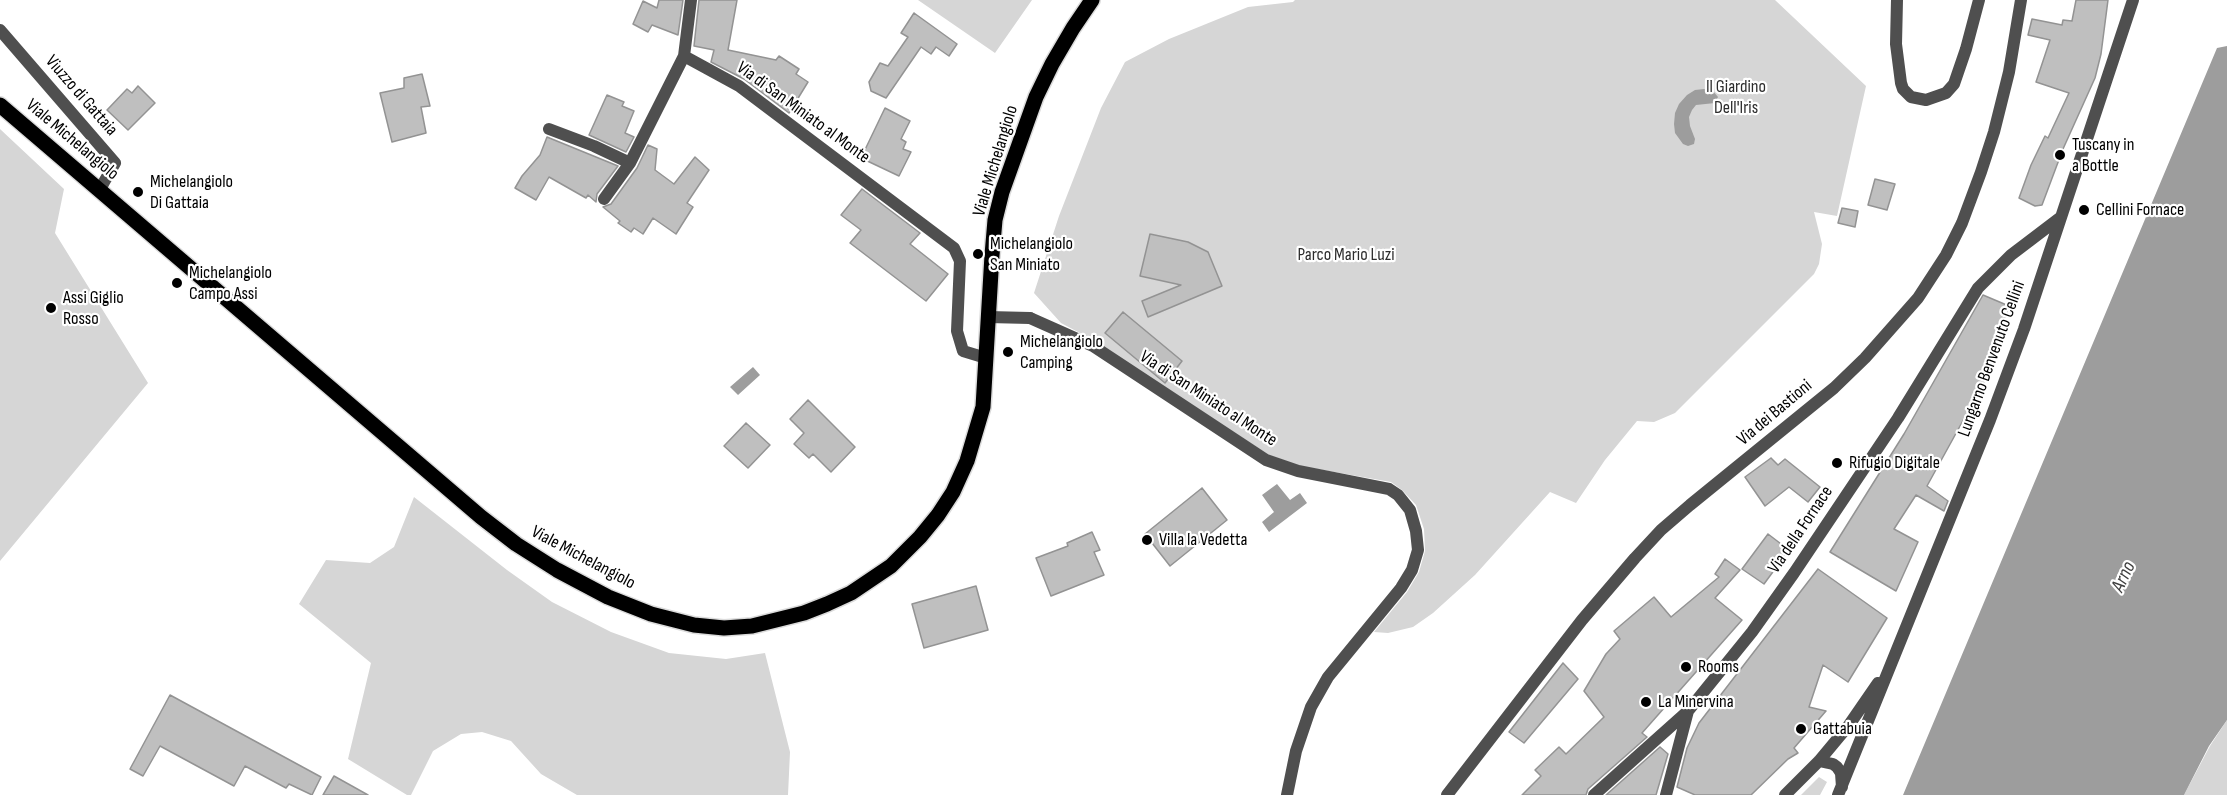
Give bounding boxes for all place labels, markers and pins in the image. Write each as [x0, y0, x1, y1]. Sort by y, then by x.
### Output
place label: Tuscany in a Bottle [2072, 134, 2134, 176]
marker: Tuscany in a Bottle [2053, 148, 2067, 162]
place label: Michelangiolo Di Gattaia [150, 171, 233, 213]
marker: Michelangiolo Di Gattaia [131, 185, 145, 199]
place label: Cellini Fornace [2096, 199, 2184, 221]
marker: Cellini Fornace [2077, 203, 2091, 217]
place label: Michelangiolo San Miniato [990, 233, 1073, 276]
marker: Michelangiolo San Miniato [971, 247, 985, 261]
place label: Michelangiolo Campo Assi [189, 262, 272, 304]
marker: Michelangiolo Campo Assi [170, 276, 184, 290]
place label: Assi Giglio Rosso [63, 287, 124, 330]
marker: Assi Giglio Rosso [44, 301, 58, 315]
place label: Michelangiolo Camping [1020, 331, 1103, 374]
marker: Michelangiolo Camping [1001, 345, 1015, 359]
place label: Rifugio Digitale [1849, 452, 1940, 474]
marker: Rifugio Digitale [1830, 456, 1844, 470]
place label: Villa la Vedetta [1159, 529, 1247, 551]
marker: Villa la Vedetta [1140, 533, 1154, 547]
place label: Rooms [1698, 656, 1739, 678]
marker: Rooms [1679, 660, 1693, 674]
place label: La Minervina [1658, 691, 1734, 713]
marker: La Minervina [1639, 695, 1653, 709]
place label: Gattabuia [1813, 718, 1872, 740]
marker: Gattabuia [1794, 722, 1808, 736]

